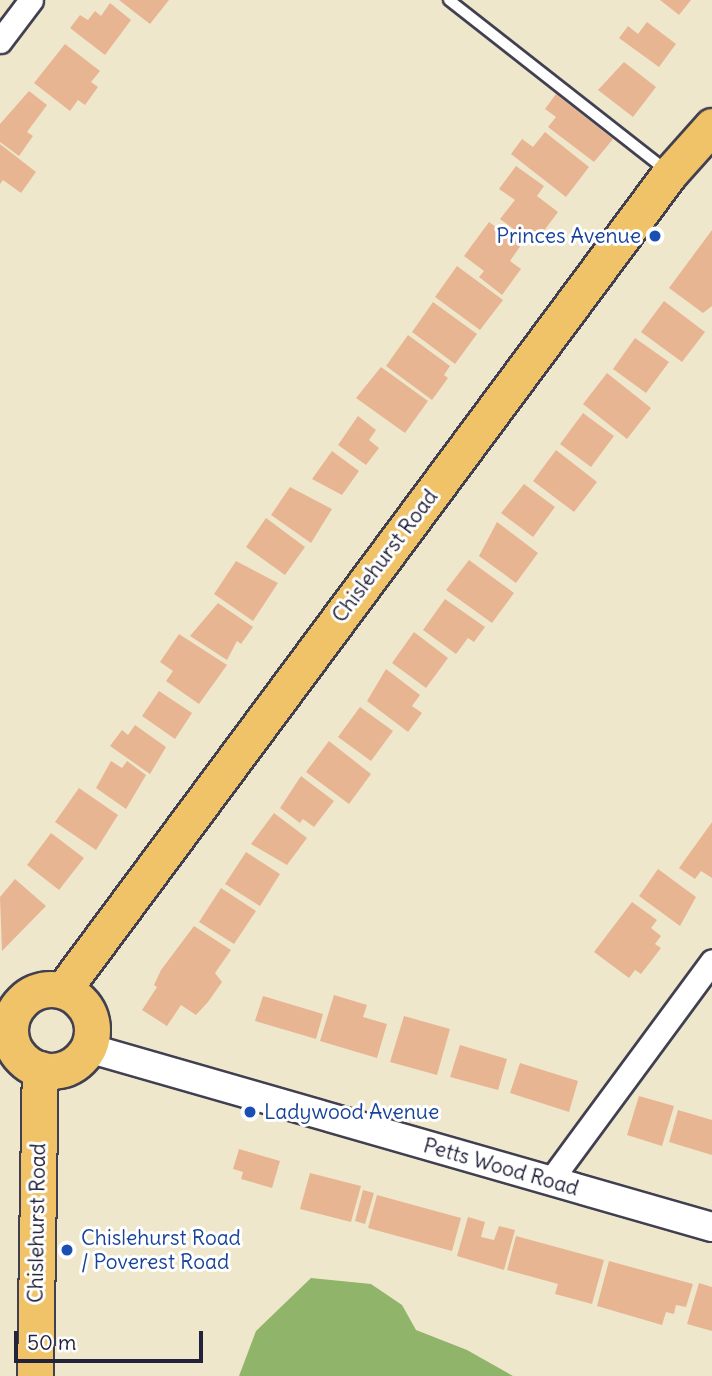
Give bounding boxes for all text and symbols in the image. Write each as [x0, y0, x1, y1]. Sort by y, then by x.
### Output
place label: Princes Avenue [496, 223, 641, 249]
marker: Princes Avenue [647, 228, 663, 244]
street label: Chislehurst Road [327, 485, 443, 627]
place label: Ladywood Avenue [264, 1099, 439, 1125]
marker: Ladywood Avenue [242, 1104, 258, 1120]
street label: Petts Wood Road [420, 1133, 582, 1201]
street label: Chislehurst Road [23, 1143, 51, 1303]
place label: Chislehurst Road / Poverest Road [81, 1225, 241, 1275]
marker: Chislehurst Road / Poverest Road [59, 1242, 75, 1258]
scale bar [18, 1316, 206, 1360]
text: 50 m [27, 1329, 76, 1356]

